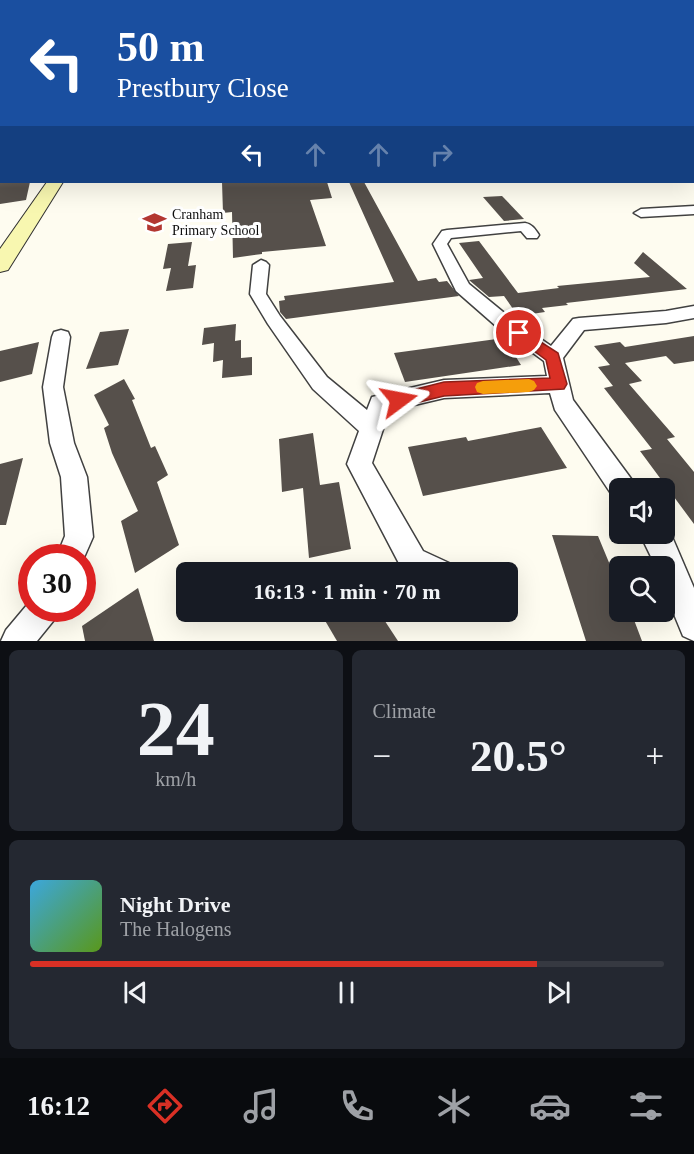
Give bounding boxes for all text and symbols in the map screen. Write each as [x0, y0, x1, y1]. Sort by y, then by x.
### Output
icon: left [18, 24, 96, 102]
text: 50 m [117, 24, 205, 70]
text: Prestbury Close [117, 73, 289, 103]
icon: left [236, 138, 269, 171]
icon: ahead [299, 138, 332, 171]
icon: ahead [362, 138, 395, 171]
icon: right [425, 138, 458, 171]
place label: Cranham Primary School [172, 207, 260, 238]
school or university icon: Cranham Primary School [141, 209, 167, 235]
pin [493, 307, 544, 358]
icon: arrive [502, 316, 535, 349]
position arrow [367, 368, 431, 432]
map controls [609, 478, 675, 622]
button: sound [609, 478, 675, 544]
speed limit sign: 30 [18, 544, 96, 622]
button: search [609, 556, 675, 622]
text: 16:13 · 1 min · 70 m [254, 579, 441, 604]
text: 24 [137, 685, 215, 772]
text: Climate [373, 700, 436, 722]
text: 20.5° [470, 731, 567, 781]
text: − [373, 738, 391, 774]
text: + [645, 738, 664, 774]
text: km/h [155, 768, 196, 790]
text: Night Drive [120, 892, 231, 917]
text: The Halogens [120, 918, 232, 940]
icon: previous [119, 976, 152, 1009]
icon: pause [330, 976, 363, 1009]
icon: next [542, 976, 575, 1009]
icon: directions [144, 1085, 186, 1127]
icon: music [240, 1085, 282, 1127]
icon: phone [336, 1085, 378, 1127]
icon: climate [433, 1085, 475, 1127]
icon: car [529, 1085, 571, 1127]
icon: filters [625, 1085, 667, 1127]
text: 16:12 [27, 1091, 90, 1121]

